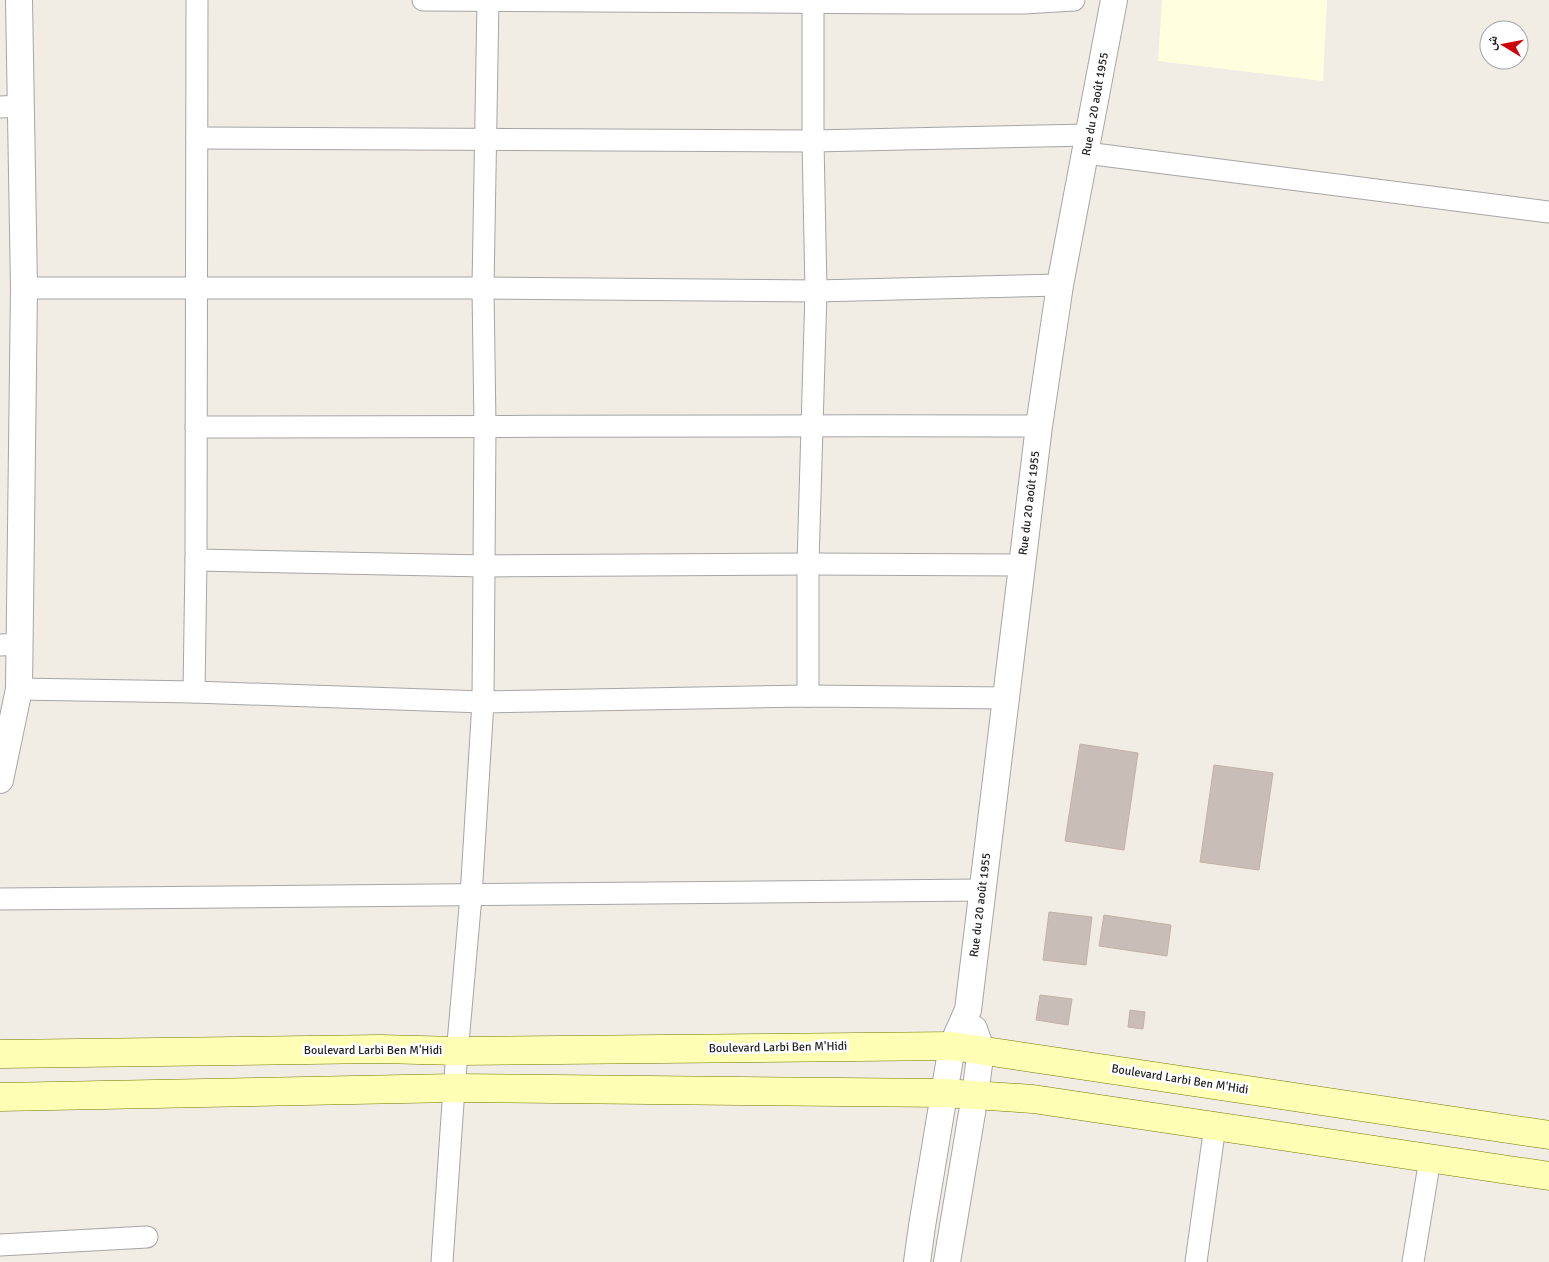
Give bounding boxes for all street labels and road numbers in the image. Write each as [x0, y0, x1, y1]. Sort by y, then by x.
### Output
street label: Rue du 20 août 1955 [1079, 51, 1112, 157]
street label: Rue du 20 août 1955 [1016, 450, 1043, 556]
street label: Rue du 20 août 1955 [967, 852, 994, 958]
street label: Boulevard Larbi Ben M'Hidi [709, 1039, 847, 1056]
street label: Boulevard Larbi Ben M'Hidi [304, 1043, 442, 1058]
street label: Boulevard Larbi Ben M'Hidi [1110, 1061, 1250, 1098]

